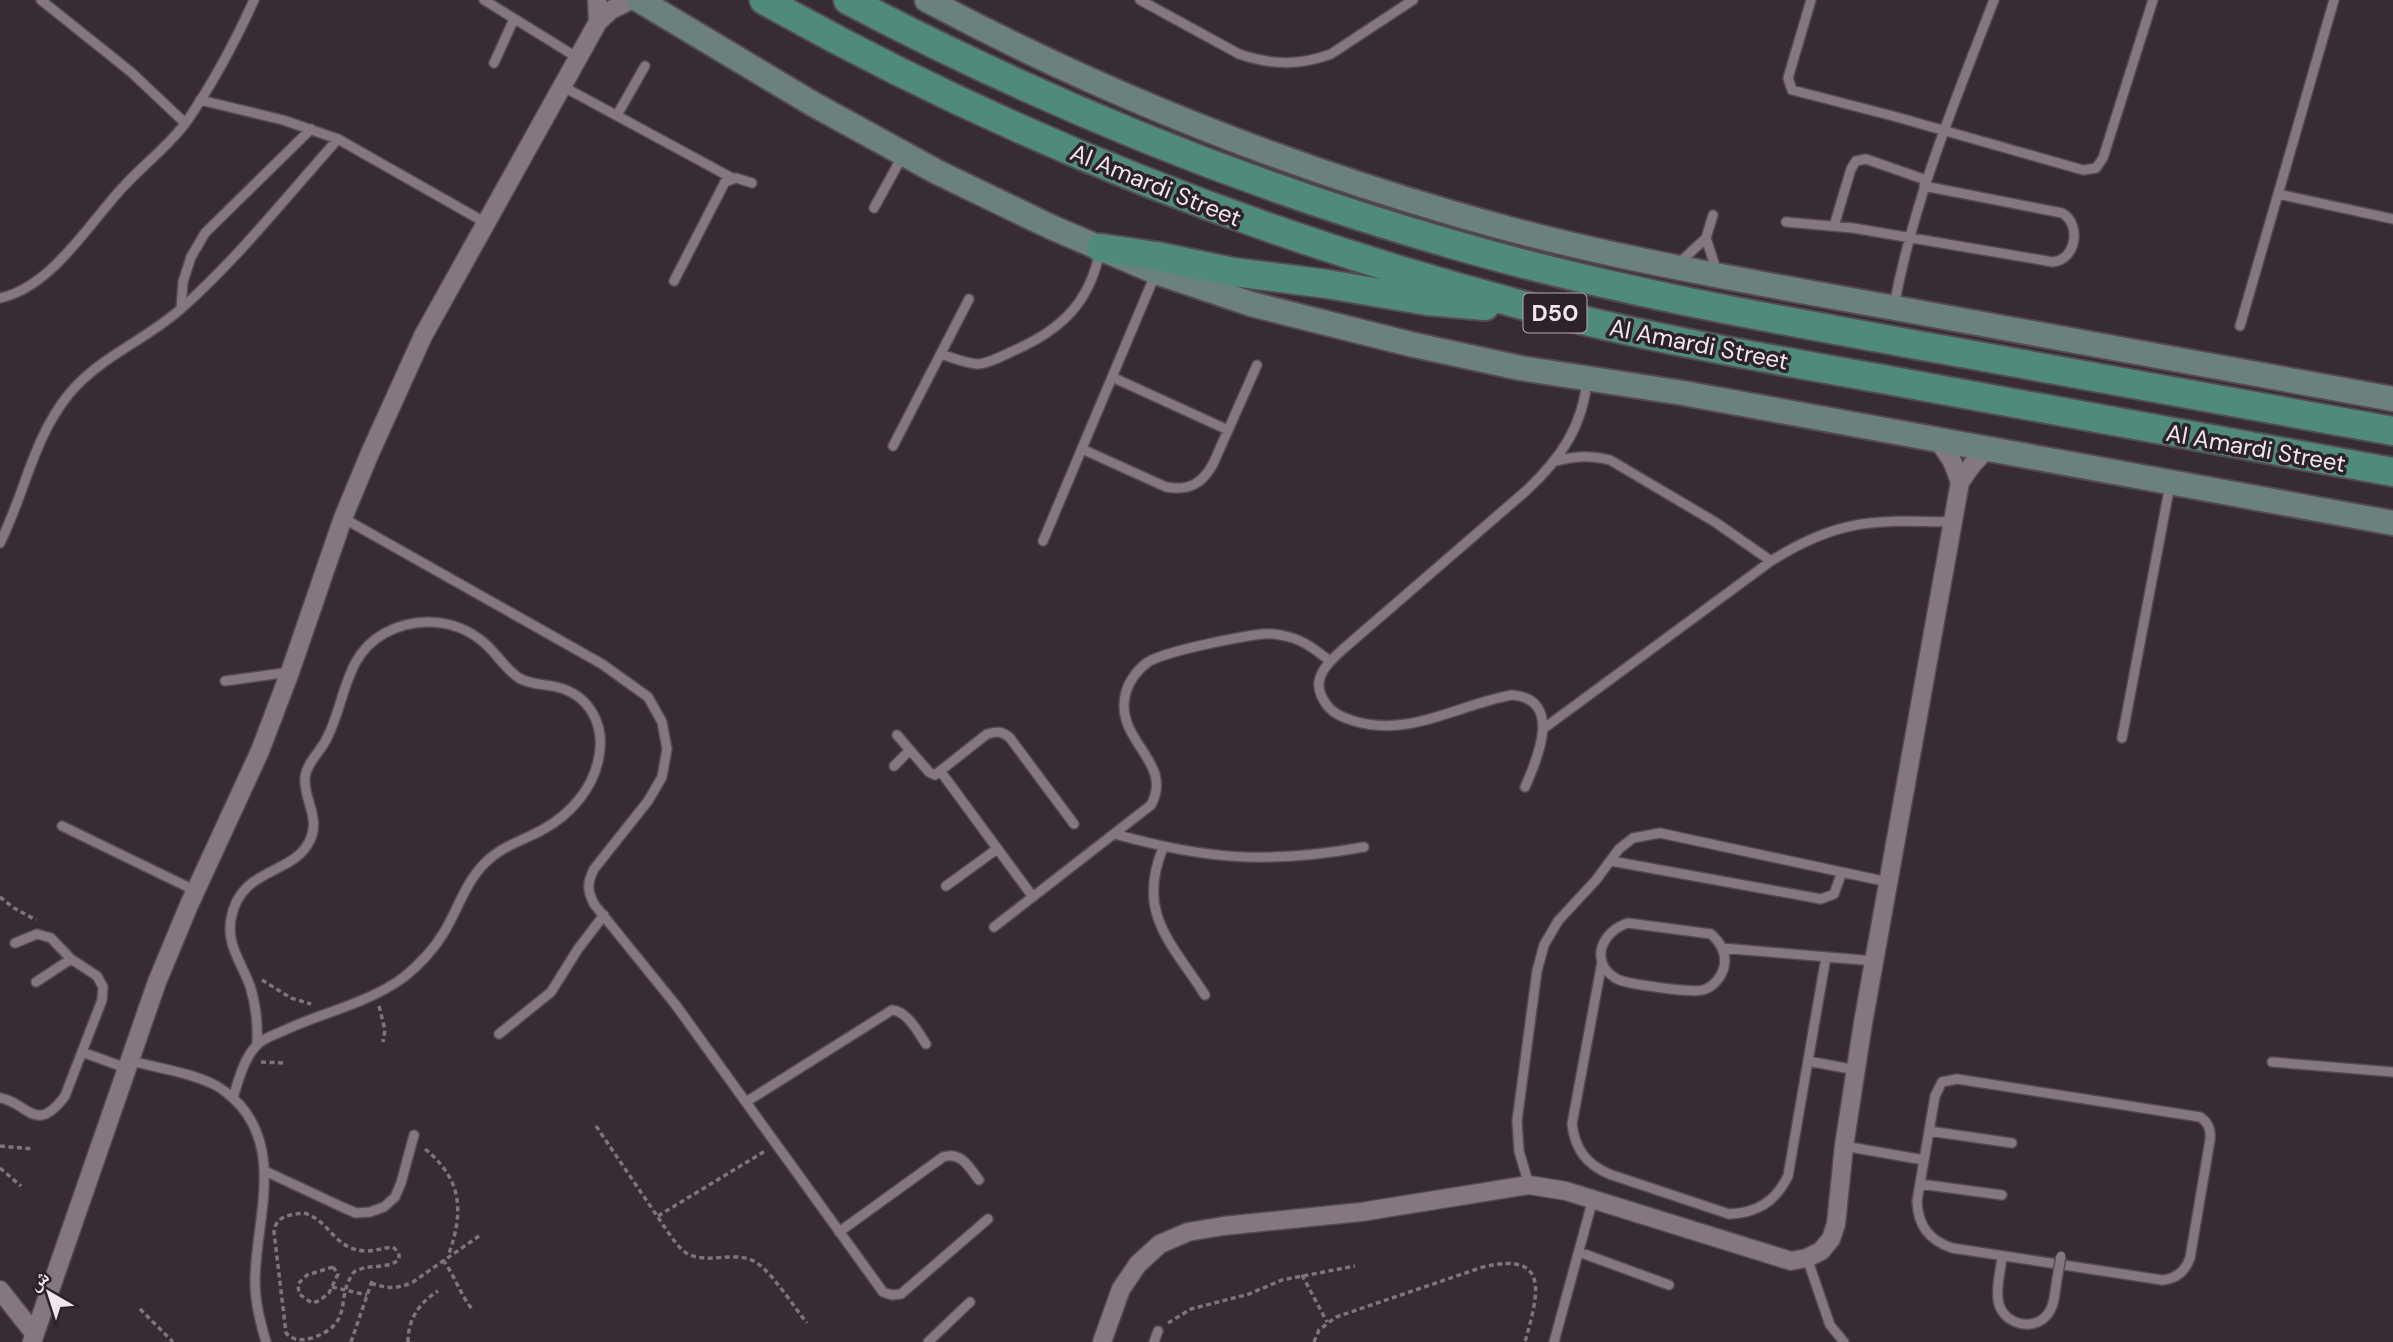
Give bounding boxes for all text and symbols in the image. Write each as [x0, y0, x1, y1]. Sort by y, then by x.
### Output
street label: Al Amardi Street [1066, 137, 1246, 233]
road number: D50 [1524, 294, 1586, 332]
street label: Al Amardi Street [1607, 311, 1791, 377]
street label: Al Amardi Street [2164, 417, 2348, 479]
north arrow [14, 1258, 84, 1328]
text: ش [23, 1264, 54, 1296]

